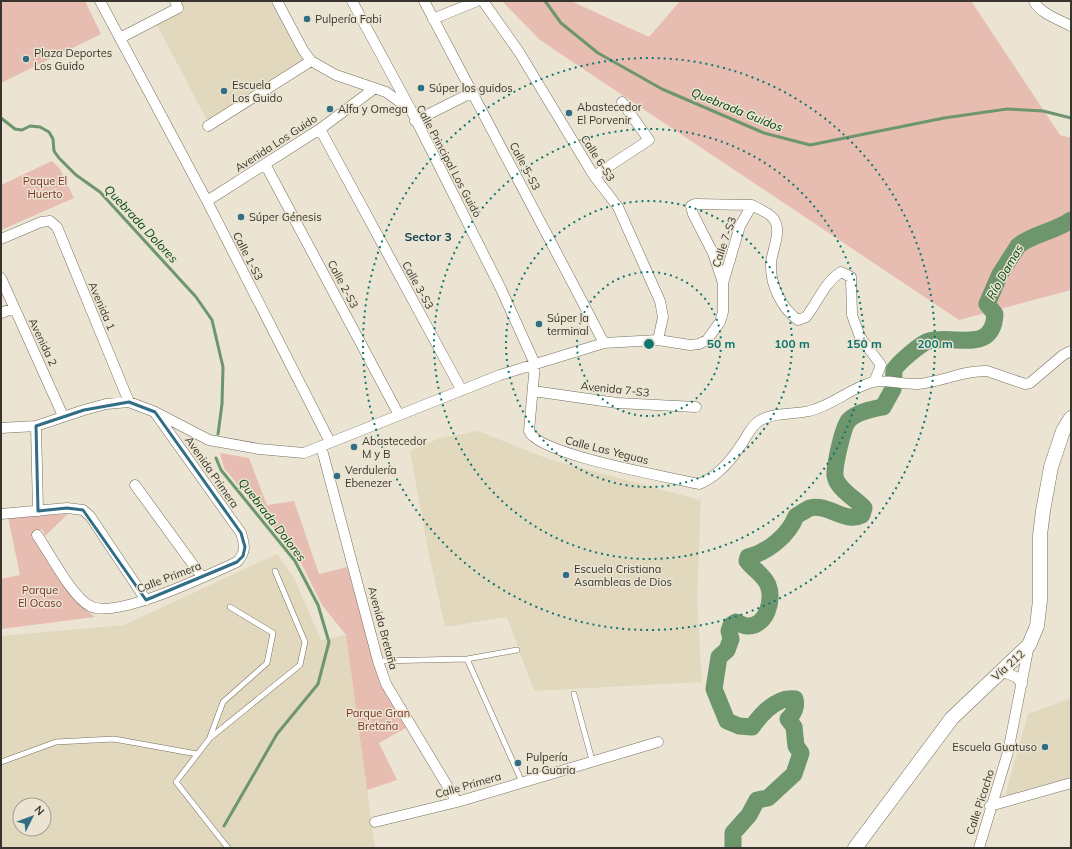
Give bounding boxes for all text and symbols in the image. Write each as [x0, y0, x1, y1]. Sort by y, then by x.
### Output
place label: Pulpería Fabi [315, 12, 382, 26]
marker: Pulpería Fabi [302, 14, 312, 24]
place label: Plaza Deportes Los Guido [34, 46, 112, 73]
marker: Plaza Deportes Los Guido [21, 54, 31, 64]
place label: Escuela Los Guido [232, 78, 282, 105]
place label: Súper los guidos [429, 81, 513, 95]
marker: Súper los guidos [416, 83, 426, 93]
water label: Quebrada Guidos [689, 84, 785, 135]
marker: Escuela Los Guido [219, 86, 229, 96]
place label: Abastecedor El Porvenir [577, 100, 642, 127]
place label: Alfa y Omega [338, 102, 408, 116]
street label: Calle Principal Los Guido [413, 102, 485, 220]
marker: Alfa y Omega [325, 104, 335, 114]
marker: Abastecedor El Porvenir [564, 108, 574, 118]
street label: Avenida Los Guido [232, 111, 320, 175]
street label: Calle 6-S3 [578, 132, 618, 184]
street label: Calle 5-S3 [506, 140, 544, 192]
park label: Paque El Huerto [23, 174, 67, 201]
water label: Quebrada Dolores [101, 182, 181, 266]
place label: Súper Génesis [249, 210, 322, 224]
marker: Súper Génesis [236, 212, 246, 222]
street label: Calle 7-S3 [709, 215, 739, 269]
street label: Calle 1-S3 [230, 229, 266, 283]
district label: Sector 3 [404, 229, 452, 244]
water label: Río Damas [983, 242, 1026, 302]
street label: Calle 2-S3 [324, 258, 362, 310]
street label: Calle 3-S3 [399, 259, 437, 311]
street label: Avenida 1 [86, 280, 118, 332]
place label: Súper la terminal [547, 311, 589, 338]
street label: Avenida 2 [26, 316, 60, 369]
marker: Súper la terminal [534, 319, 544, 329]
text: 50 m [707, 336, 735, 351]
text: 100 m [774, 336, 810, 351]
text: 150 m [846, 336, 882, 351]
text: 200 m [917, 336, 953, 351]
centre of rings [642, 337, 656, 351]
street label: Avenida 7-S3 [580, 378, 650, 400]
street label: Avenida Primera [182, 433, 242, 511]
street label: Calle Las Yeguas [564, 433, 650, 467]
place label: Abastecedor M y B [362, 434, 427, 461]
marker: Abastecedor M y B [349, 442, 359, 452]
place label: Verdulería Ebenezer [345, 463, 397, 490]
marker: Verdulería Ebenezer [332, 471, 342, 481]
water label: Quebrada Dolores [235, 475, 309, 564]
street label: Calle Primera [135, 558, 203, 596]
place label: Escuela Cristiana Asambleas de Dios [574, 562, 672, 589]
marker: Escuela Cristiana Asambleas de Dios [561, 570, 571, 580]
park label: Parque El Ocaso [18, 583, 62, 610]
street label: Avenida Bretaña [365, 585, 401, 671]
street label: Vía 212 [989, 646, 1028, 683]
park label: Parque Gran Bretaña [346, 706, 410, 733]
place label: Escuela Guatuso [952, 740, 1037, 754]
marker: Escuela Guatuso [1040, 742, 1050, 752]
place label: Pulpería La Guaria [526, 750, 576, 777]
marker: Pulpería La Guaria [513, 758, 523, 768]
street label: Calle Picacho [963, 768, 997, 836]
street label: Calle Primera [433, 769, 503, 801]
north arrow [12, 797, 52, 837]
text: N [31, 803, 47, 818]

